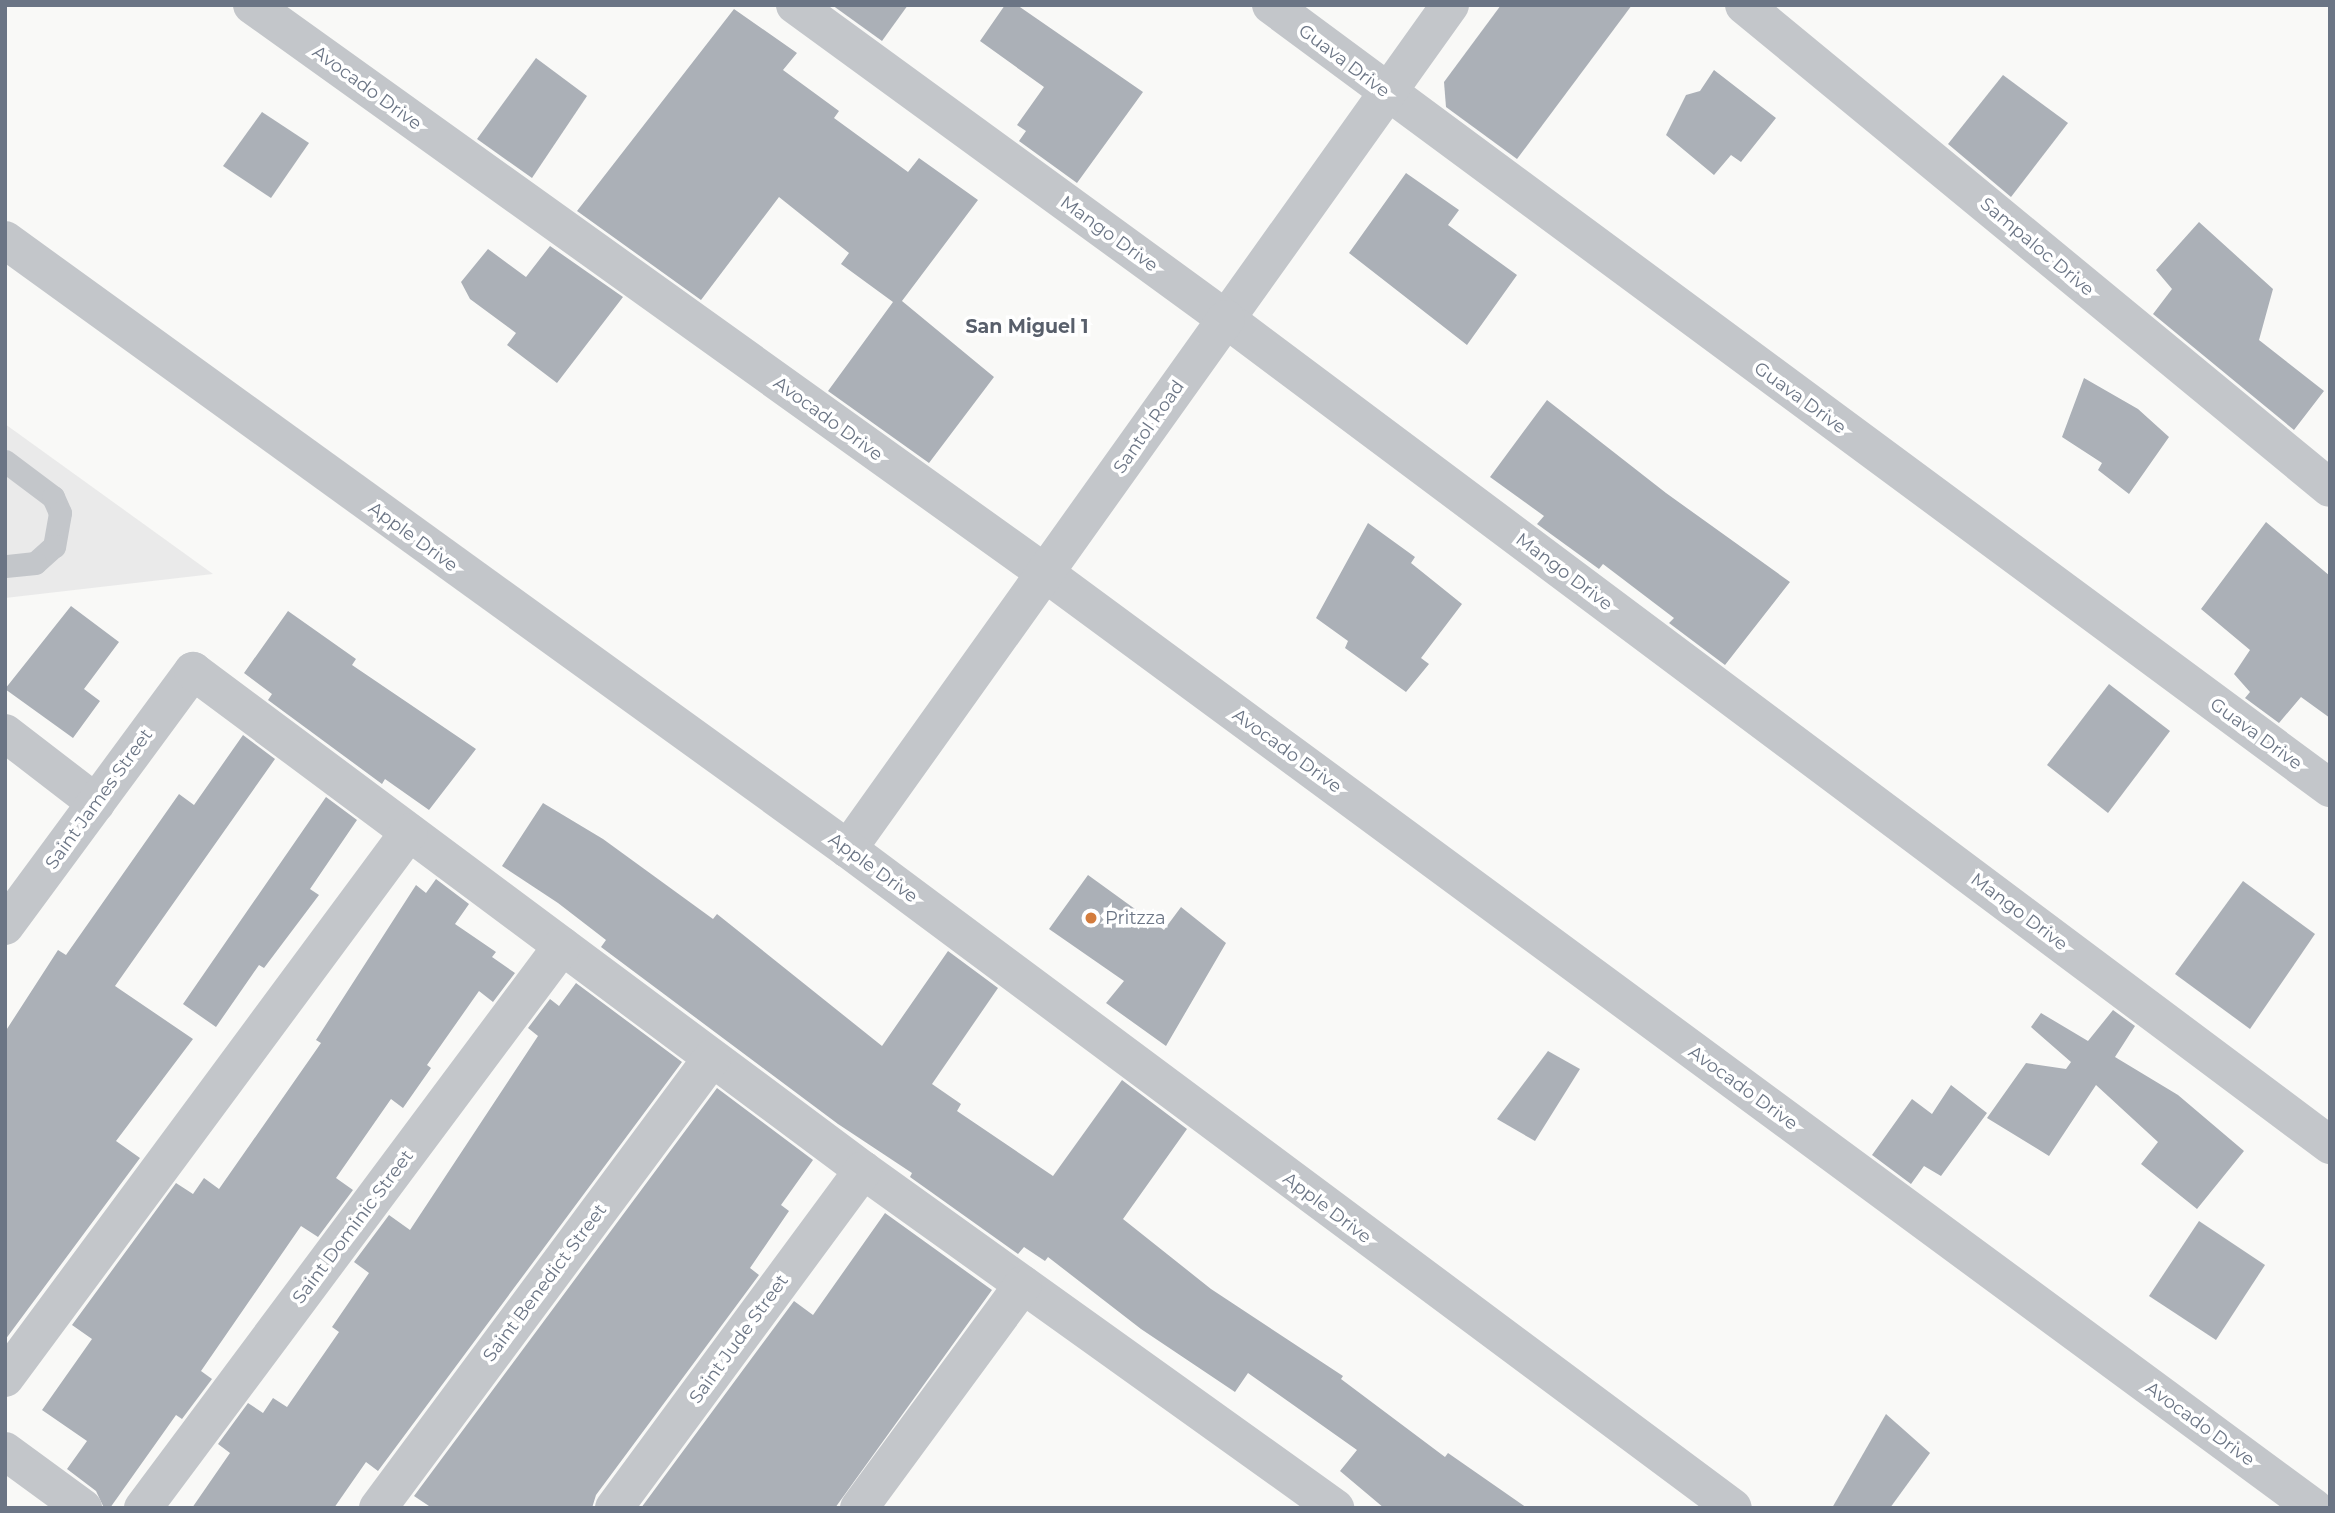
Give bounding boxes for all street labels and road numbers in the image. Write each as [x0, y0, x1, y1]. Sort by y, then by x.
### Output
street label: Guava Drive [1294, 20, 1394, 102]
street label: Avocado Drive [308, 41, 426, 135]
street label: Mango Drive [1056, 191, 1162, 277]
street label: Sampaloc Drive [1976, 193, 2098, 301]
street label: Guava Drive [1750, 357, 1850, 439]
street label: Avocado Drive [769, 372, 887, 466]
street label: Santol Road [1109, 376, 1189, 478]
street label: Apple Drive [364, 497, 462, 577]
street label: Mango Drive [1511, 529, 1617, 615]
street label: Guava Drive [2206, 693, 2306, 775]
street label: Avocado Drive [1228, 704, 1346, 798]
street label: Saint James Street [41, 725, 157, 873]
street label: Apple Drive [824, 828, 922, 908]
street label: Mango Drive [1966, 869, 2072, 955]
street label: Avocado Drive [1684, 1041, 1802, 1135]
street label: Saint Dominic Street [288, 1146, 418, 1308]
street label: Apple Drive [1279, 1168, 1375, 1248]
street label: Saint Benedict Street [479, 1200, 611, 1366]
street label: Saint Jude Street [685, 1270, 793, 1408]
street label: Avocado Drive [2141, 1377, 2259, 1471]

